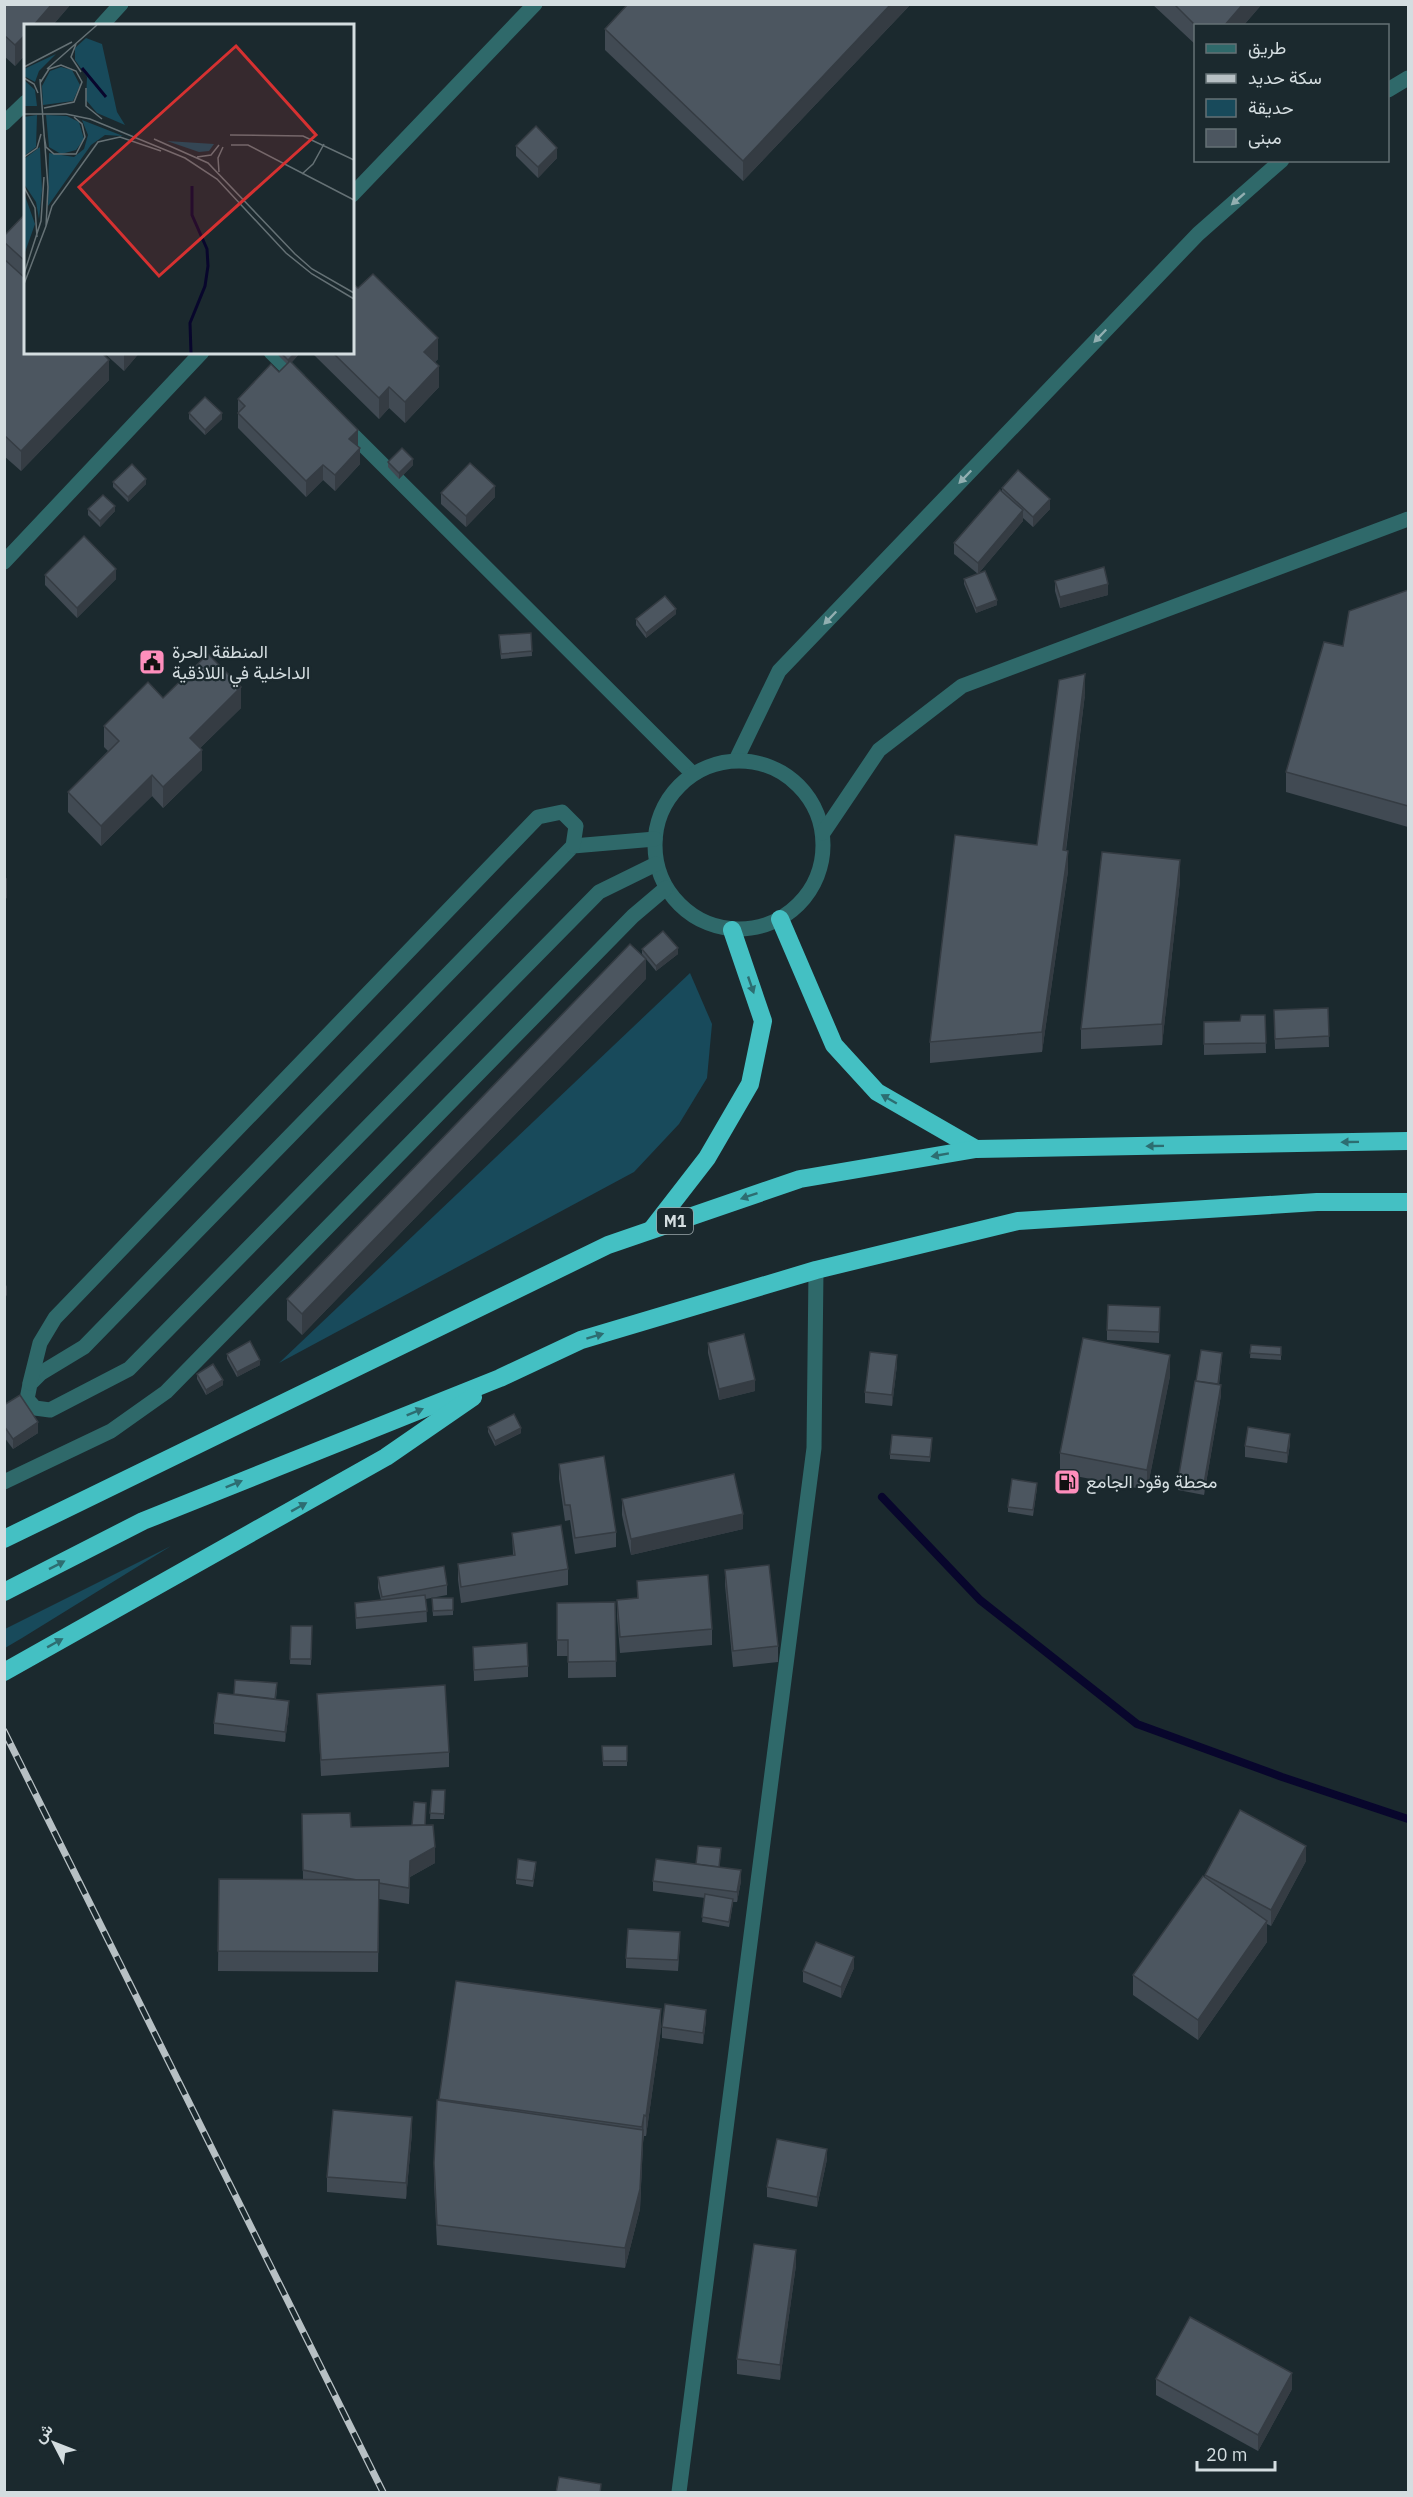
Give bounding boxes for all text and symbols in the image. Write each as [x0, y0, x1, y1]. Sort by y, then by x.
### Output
inset map [24, 24, 354, 354]
legend [1194, 24, 1389, 162]
text: طريق [1248, 36, 1286, 59]
text: سكة حديد [1248, 66, 1322, 89]
text: حديقة [1248, 96, 1294, 119]
text: مبنى [1248, 126, 1282, 149]
one-way arrow [1231, 192, 1246, 205]
one-way arrow [1093, 329, 1107, 344]
one-way arrow [958, 470, 972, 485]
one-way arrow [824, 610, 837, 625]
place label: المنطقة الحرة الداخلية في اللاذقية [172, 640, 310, 688]
public building icon: المنطقة الحرة الداخلية في اللاذقية [137, 647, 167, 677]
one-way arrow [747, 976, 757, 994]
one-way arrow [880, 1094, 897, 1104]
one-way arrow [1341, 1137, 1360, 1147]
one-way arrow [1146, 1141, 1165, 1151]
one-way arrow [930, 1151, 949, 1160]
one-way arrow [740, 1191, 758, 1201]
road number: M1 [657, 1208, 693, 1234]
one-way arrow [586, 1331, 604, 1340]
one-way arrow [406, 1407, 424, 1416]
fuel station icon: محطة وقود الجامع [1052, 1467, 1082, 1497]
place label: محطة وقود الجامع [1086, 1470, 1217, 1494]
one-way arrow [225, 1479, 243, 1488]
one-way arrow [290, 1502, 307, 1512]
one-way arrow [48, 1560, 65, 1570]
one-way arrow [47, 1639, 64, 1649]
north arrow [24, 2413, 84, 2473]
text: ش [29, 2419, 57, 2447]
scale bar [1197, 2434, 1275, 2472]
text: 20 m [1206, 2443, 1248, 2466]

